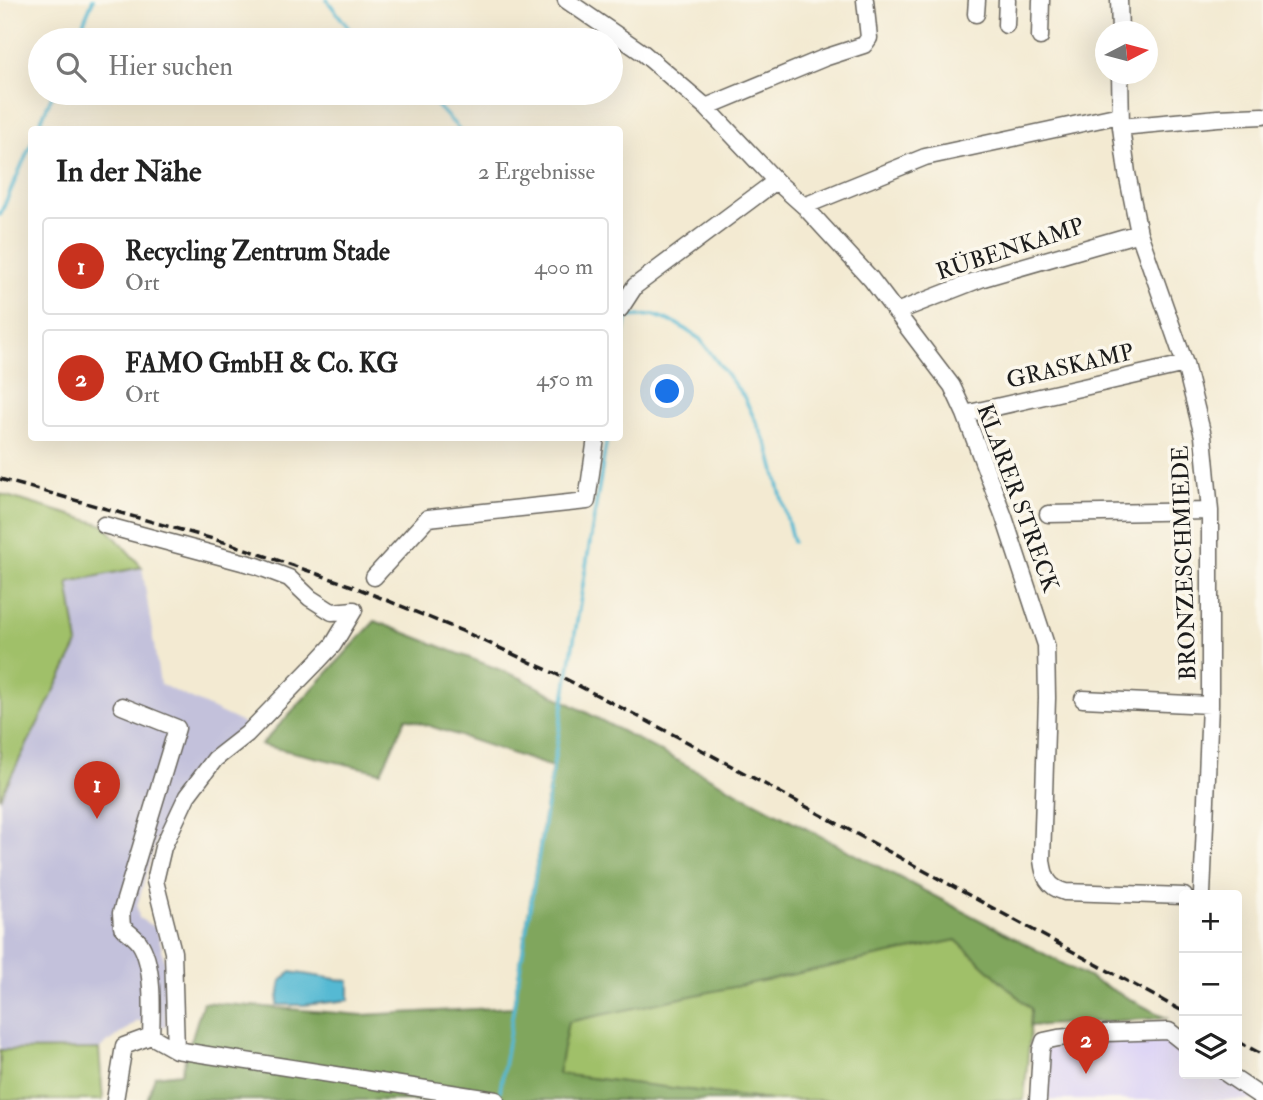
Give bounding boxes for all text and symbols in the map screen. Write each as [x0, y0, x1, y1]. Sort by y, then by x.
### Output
north arrow [1095, 21, 1158, 84]
search box [28, 28, 623, 105]
icon: search [52, 48, 90, 86]
text: Hier suchen [108, 51, 233, 83]
text: In der Nähe [56, 153, 201, 190]
text: 2 Ergebnisse [478, 157, 595, 186]
street label: RÜBENKAMP [932, 211, 1088, 287]
text: Recycling Zentrum Stade [125, 236, 390, 268]
text: 1 [77, 252, 85, 281]
text: 400 m [534, 252, 593, 281]
text: Ort [125, 268, 160, 297]
street label: GRASKAMP [1004, 337, 1136, 395]
text: FAMO GmbH & Co. KG [125, 348, 398, 380]
text: 2 [75, 364, 87, 393]
text: 450 m [536, 364, 593, 393]
your location [650, 374, 684, 408]
text: Ort [125, 380, 160, 409]
street label: KLARER STRECK [971, 400, 1066, 597]
street label: BRONZESCHMIEDE [1165, 445, 1203, 681]
pin: 1 [74, 761, 120, 819]
map controls [1179, 890, 1242, 1079]
button: + [1179, 890, 1242, 953]
button: − [1179, 953, 1242, 1016]
pin: 2 [1063, 1016, 1109, 1074]
button: layers [1179, 1016, 1242, 1079]

